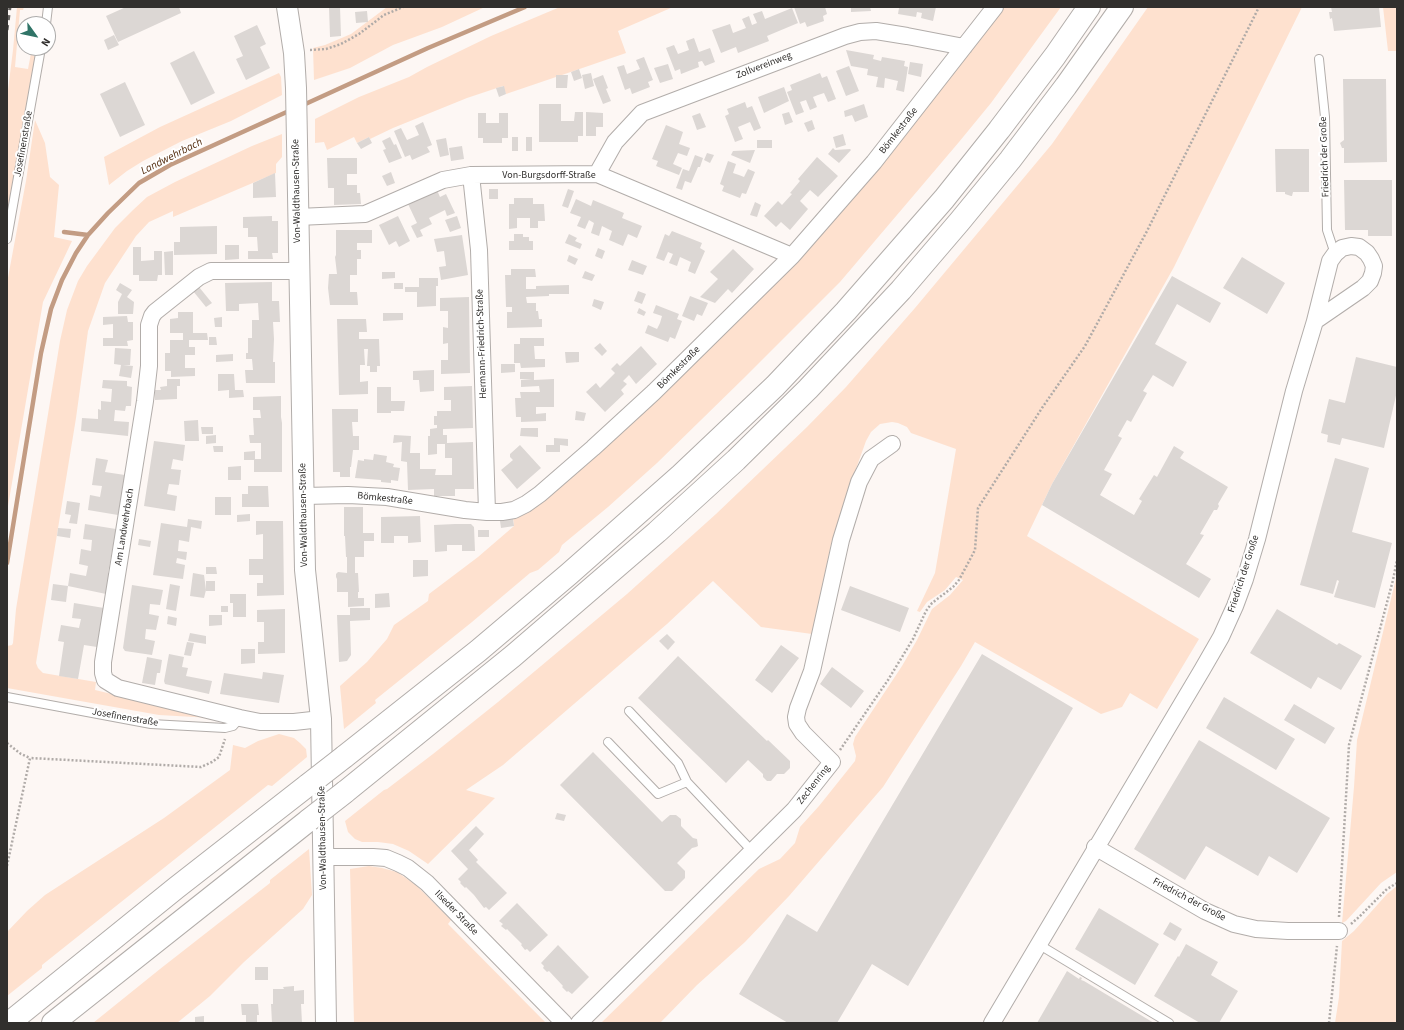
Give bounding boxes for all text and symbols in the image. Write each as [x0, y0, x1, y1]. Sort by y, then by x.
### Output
north arrow [16, 16, 56, 56]
text: N [37, 35, 54, 49]
street label: Zollvereinweg [734, 50, 794, 82]
street label: Bömkestraße [877, 105, 921, 157]
street label: Josefinenstraße [12, 110, 36, 178]
street label: Friedrich der Große [1318, 116, 1332, 198]
water label: Landwehrbach [139, 136, 205, 178]
street label: Von-Waldthausen-Straße [290, 139, 304, 243]
street label: Von-Burgsdorff-Straße [502, 170, 596, 182]
street label: Hermann-Friedrich-Straße [474, 289, 490, 399]
street label: Bömkestraße [655, 344, 703, 392]
street label: Von-Waldthausen-Straße [297, 463, 311, 567]
street label: Am Landwehrbach [113, 487, 137, 567]
street label: Bömkestraße [357, 490, 413, 508]
street label: Friedrich der Große [1226, 534, 1262, 614]
street label: Josefinenstraße [91, 706, 159, 730]
street label: Zechenring [795, 763, 833, 807]
street label: Von-Waldthausen-Straße [316, 786, 330, 890]
street label: Friedrich der Große [1151, 876, 1227, 924]
street label: Ilseder Straße [432, 888, 480, 938]

